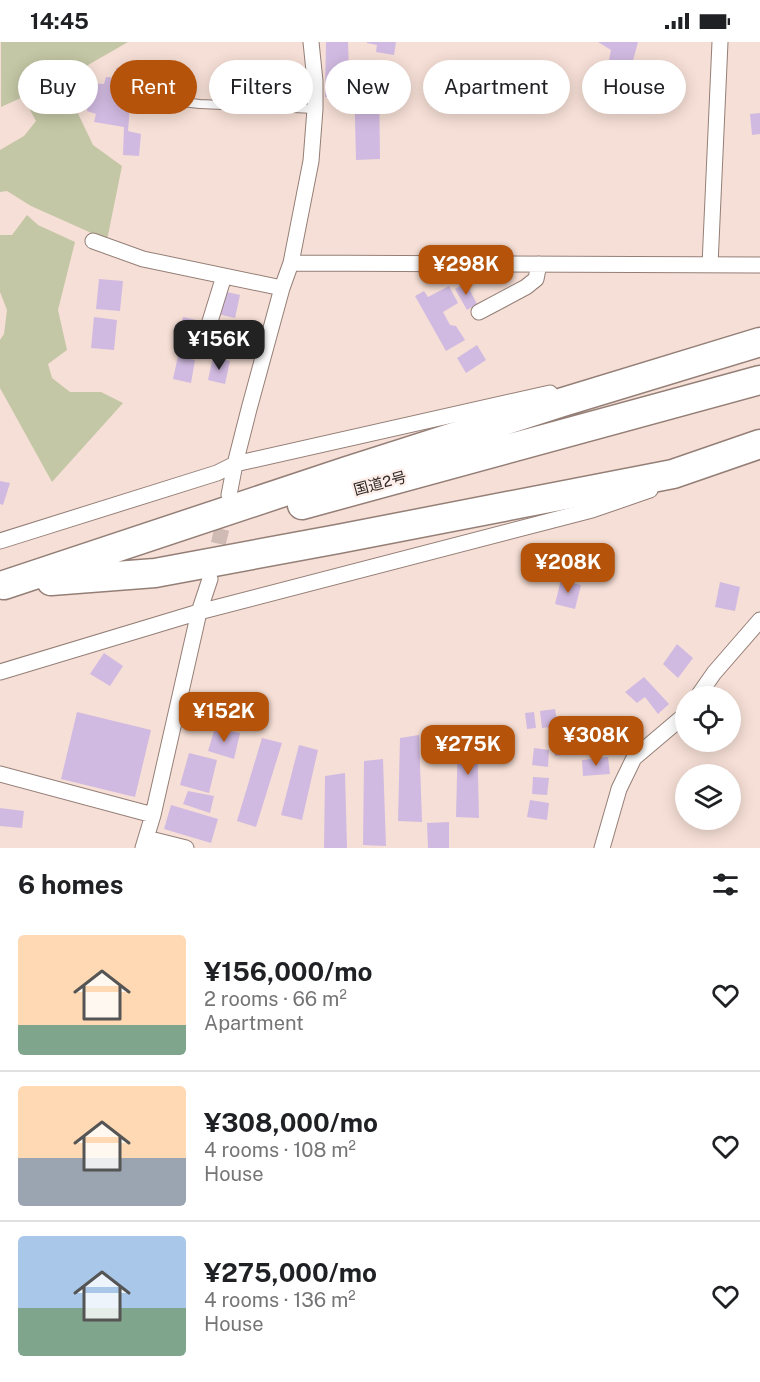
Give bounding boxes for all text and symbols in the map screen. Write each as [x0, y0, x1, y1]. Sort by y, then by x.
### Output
text: 14:45 [30, 8, 89, 34]
chip: Buy [18, 60, 98, 114]
chip: Rent [110, 60, 197, 114]
chip: Filters [209, 60, 313, 114]
chip: New [325, 60, 411, 114]
chip: Apartment [423, 60, 570, 114]
chip: House [582, 60, 686, 114]
pin: ¥298K [424, 245, 508, 296]
text: ¥298K [433, 252, 499, 276]
pin: ¥156K [177, 320, 261, 371]
text: ¥156K [188, 327, 250, 351]
street label: 国道2号 [352, 468, 408, 498]
pin: ¥208K [526, 543, 610, 594]
text: ¥208K [535, 550, 601, 574]
map controls [675, 686, 741, 830]
button: locate [675, 686, 741, 752]
pin: ¥152K [182, 692, 266, 743]
text: ¥152K [193, 699, 255, 723]
pin: ¥308K [554, 716, 638, 767]
text: ¥308K [562, 723, 630, 747]
pin: ¥275K [426, 725, 510, 776]
text: ¥275K [435, 732, 501, 756]
button: layers [675, 764, 741, 830]
icon: filters [709, 868, 742, 901]
text: 6 homes [18, 869, 123, 900]
text: ¥156,000/mo [204, 956, 372, 987]
icon: home [66, 959, 138, 1031]
icon: heart [709, 979, 742, 1012]
text: 2 rooms · 66 m² [204, 987, 347, 1011]
text: Apartment [204, 1011, 304, 1035]
text: ¥308,000/mo [204, 1107, 378, 1138]
icon: home [66, 1110, 138, 1182]
icon: heart [709, 1130, 742, 1163]
text: 4 rooms · 108 m² [204, 1138, 356, 1162]
text: House [204, 1162, 264, 1186]
text: ¥275,000/mo [204, 1257, 377, 1288]
icon: home [66, 1260, 138, 1332]
icon: heart [709, 1280, 742, 1313]
text: 4 rooms · 136 m² [204, 1288, 356, 1312]
text: House [204, 1312, 264, 1336]

